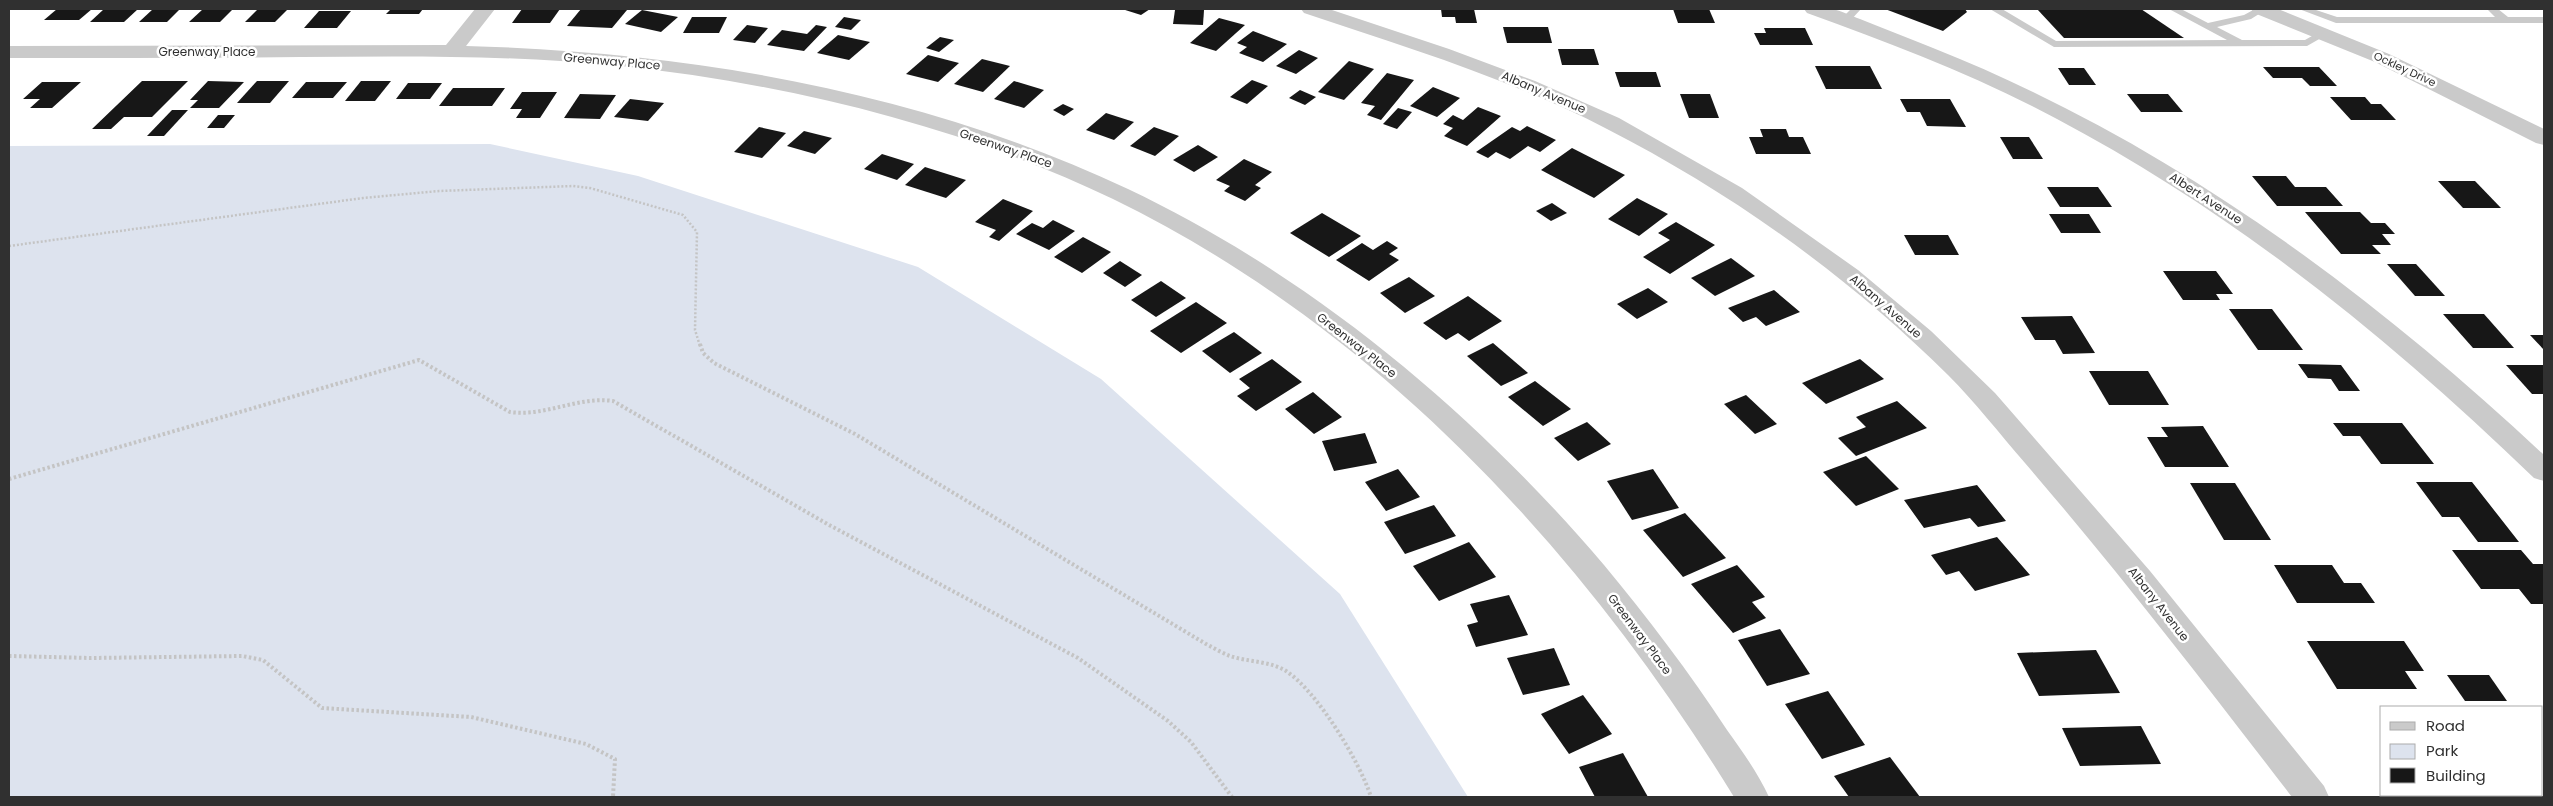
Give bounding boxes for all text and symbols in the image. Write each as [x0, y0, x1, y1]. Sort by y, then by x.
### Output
street label: Greenway Place [158, 43, 256, 60]
street label: Greenway Place [563, 48, 661, 74]
street label: Ockley Drive [2371, 48, 2439, 91]
street label: Albany Avenue [1499, 67, 1589, 117]
street label: Greenway Place [957, 124, 1055, 172]
street label: Albert Avenue [2166, 168, 2246, 228]
street label: Albany Avenue [1846, 270, 1926, 342]
street label: Greenway Place [1314, 308, 1400, 382]
street label: Albany Avenue [2125, 563, 2193, 645]
street label: Greenway Place [1604, 590, 1676, 678]
legend [2380, 706, 2543, 796]
text: Road [2426, 715, 2465, 736]
text: Park [2426, 740, 2458, 761]
text: Building [2426, 765, 2486, 786]

